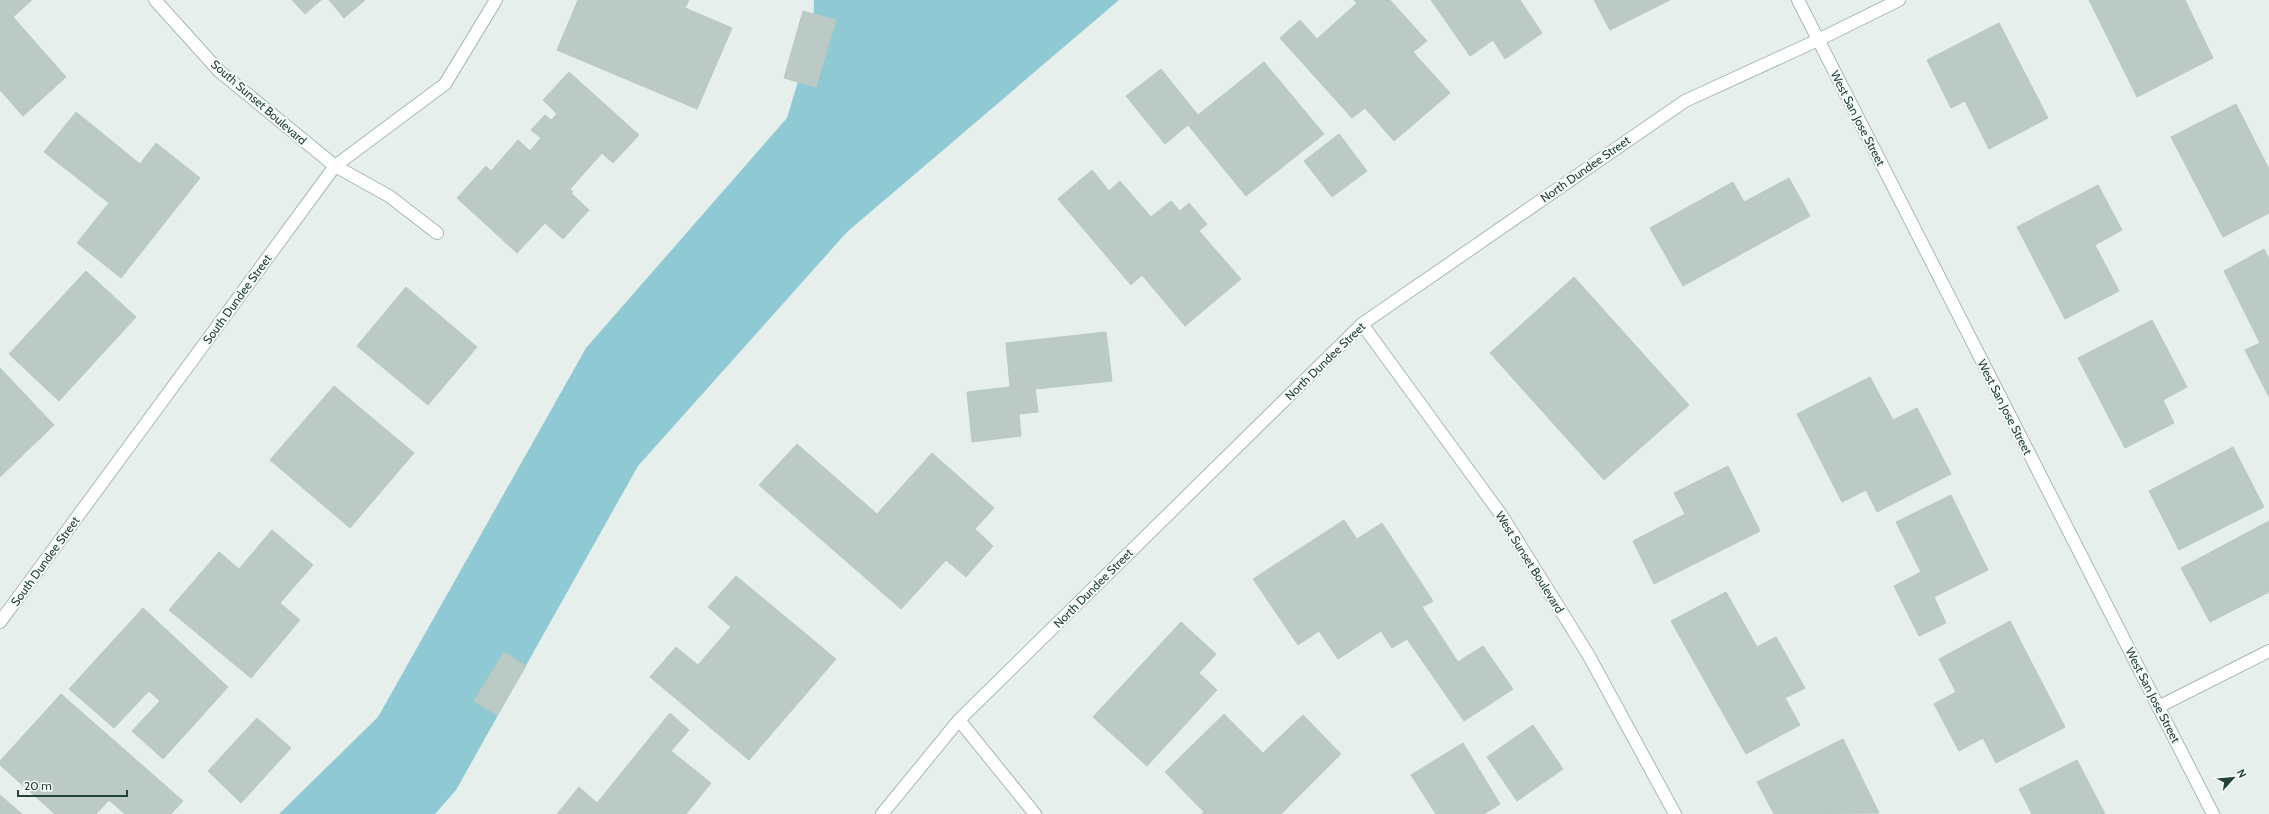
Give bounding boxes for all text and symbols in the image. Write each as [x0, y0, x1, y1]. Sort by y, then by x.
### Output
street label: South Sunset Boulevard [208, 56, 310, 148]
street label: West San Jose Street [1827, 68, 1889, 168]
street label: North Dundee Street [1537, 132, 1633, 206]
street label: South Dundee Street [199, 251, 275, 347]
street label: North Dundee Street [1282, 319, 1368, 403]
street label: West San Jose Street [1974, 357, 2036, 457]
street label: West Sunset Boulevard [1493, 508, 1567, 616]
street label: South Dundee Street [7, 513, 83, 609]
street label: North Dundee Street [1050, 545, 1136, 631]
street label: West San Jose Street [2122, 645, 2184, 745]
north arrow [2213, 758, 2253, 798]
text: N [2234, 767, 2250, 780]
scale bar [18, 772, 127, 798]
text: 20 m [24, 778, 52, 793]

